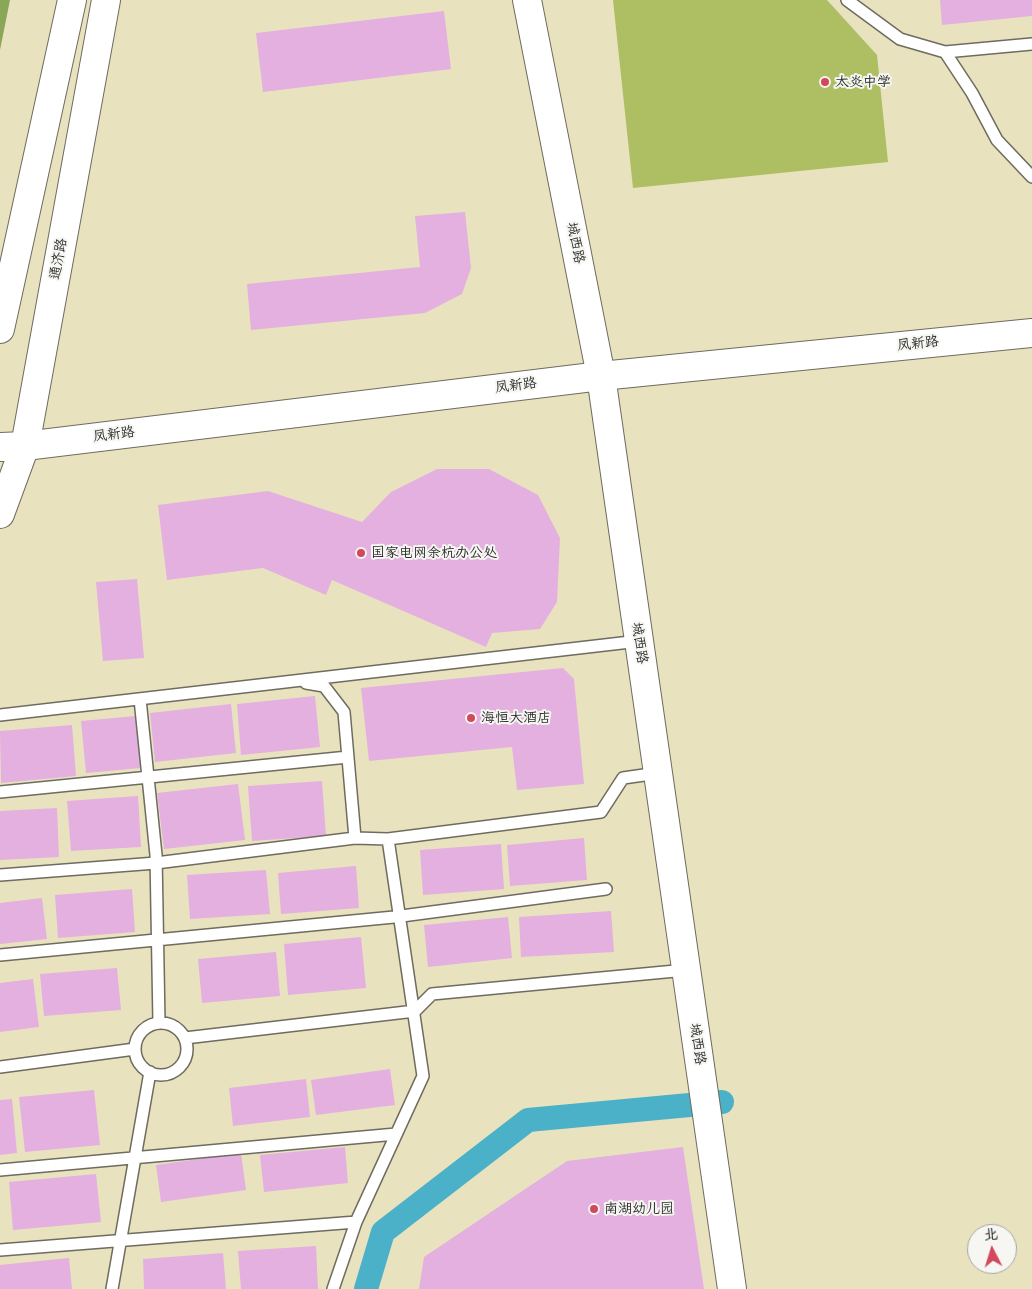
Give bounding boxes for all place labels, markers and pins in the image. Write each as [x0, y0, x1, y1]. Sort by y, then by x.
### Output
place label: 太炎中学 [835, 74, 891, 90]
marker: 太炎中学 [819, 76, 831, 88]
place label: 国家电网余杭办公处 [371, 545, 497, 561]
marker: 国家电网余杭办公处 [355, 547, 367, 559]
place label: 海恒大酒店 [481, 710, 551, 726]
marker: 海恒大酒店 [465, 712, 477, 724]
place label: 南湖幼儿园 [604, 1201, 674, 1217]
marker: 南湖幼儿园 [588, 1203, 600, 1215]

